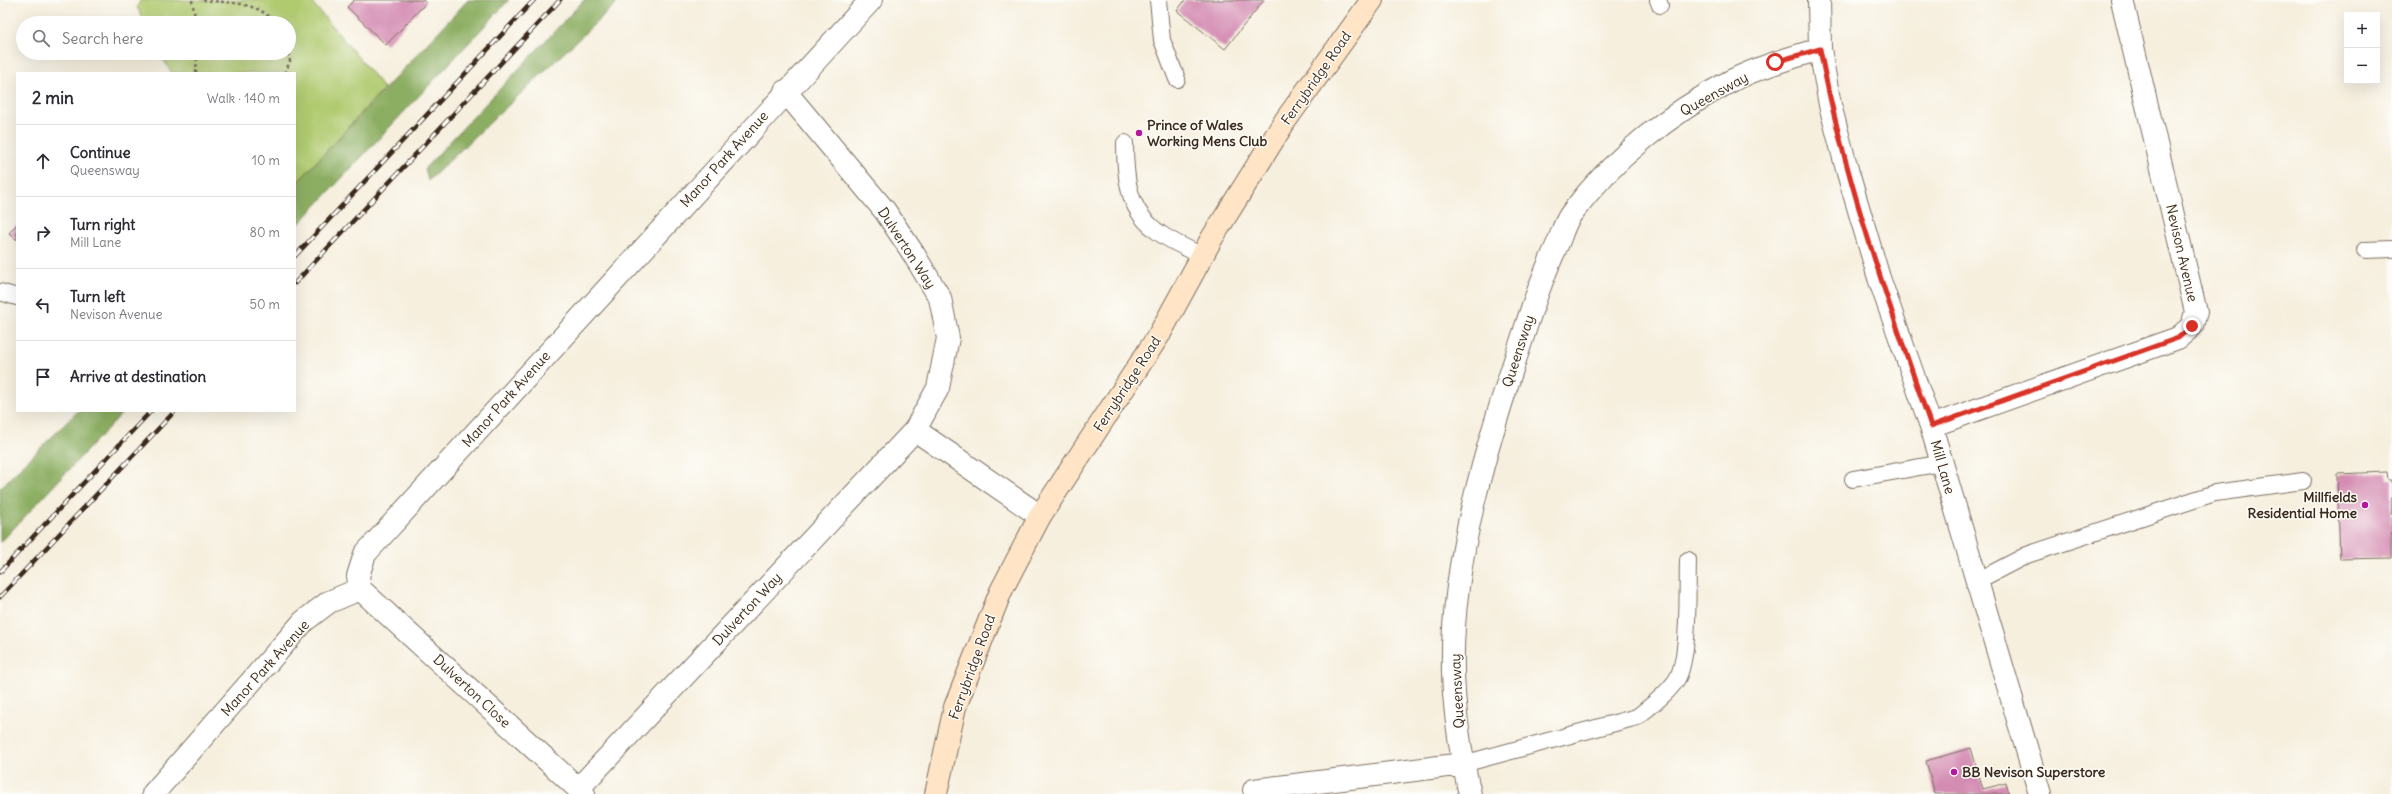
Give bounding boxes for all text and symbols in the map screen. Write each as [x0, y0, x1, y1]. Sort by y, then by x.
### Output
map controls [2344, 12, 2380, 84]
button: + [2344, 12, 2380, 48]
search box [16, 16, 296, 60]
icon: search [30, 27, 52, 49]
street label: Ferrybridge Road [1277, 28, 1355, 128]
text: Search here [62, 29, 143, 48]
button: − [2344, 48, 2380, 84]
route start [1766, 53, 1784, 71]
street label: Queensway [1677, 68, 1751, 120]
text: 2 min [32, 87, 74, 109]
text: Walk · 140 m [207, 90, 280, 107]
street label: Manor Park Avenue [676, 107, 772, 211]
place label: Prince of Wales Working Mens Club [1147, 116, 1267, 150]
marker: Prince of Wales Working Mens Club [1134, 128, 1144, 138]
text: Continue [70, 143, 131, 162]
icon: ahead [32, 150, 54, 172]
text: 10 m [252, 152, 280, 169]
text: Queensway [70, 162, 140, 179]
street label: Nevison Avenue [2162, 202, 2202, 304]
street label: Dulverton Way [874, 204, 940, 292]
text: Turn right [70, 215, 135, 234]
icon: right [32, 222, 54, 244]
text: 80 m [249, 224, 280, 241]
text: Mill Lane [70, 234, 121, 251]
text: Turn left [70, 287, 125, 306]
icon: left [32, 294, 54, 316]
text: 50 m [249, 296, 280, 313]
text: Nevison Avenue [70, 306, 163, 323]
street label: Queensway [1498, 312, 1538, 390]
route end [2183, 317, 2201, 335]
street label: Ferrybridge Road [1089, 333, 1165, 435]
street label: Manor Park Avenue [458, 347, 554, 451]
icon: arrive [32, 366, 54, 388]
text: Arrive at destination [70, 367, 206, 386]
street label: Mill Lane [1927, 438, 1959, 496]
place label: Millfields Residential Home [2248, 488, 2358, 522]
marker: Millfields Residential Home [2360, 500, 2370, 510]
street label: Dulverton Way [709, 569, 785, 649]
street label: Ferrybridge Road [945, 612, 999, 722]
street label: Manor Park Avenue [217, 616, 313, 720]
street label: Dulverton Close [429, 651, 515, 731]
street label: Queensway [1446, 653, 1468, 729]
place label: BB Nevison Superstore [1962, 763, 2106, 781]
marker: BB Nevison Superstore [1949, 767, 1959, 777]

